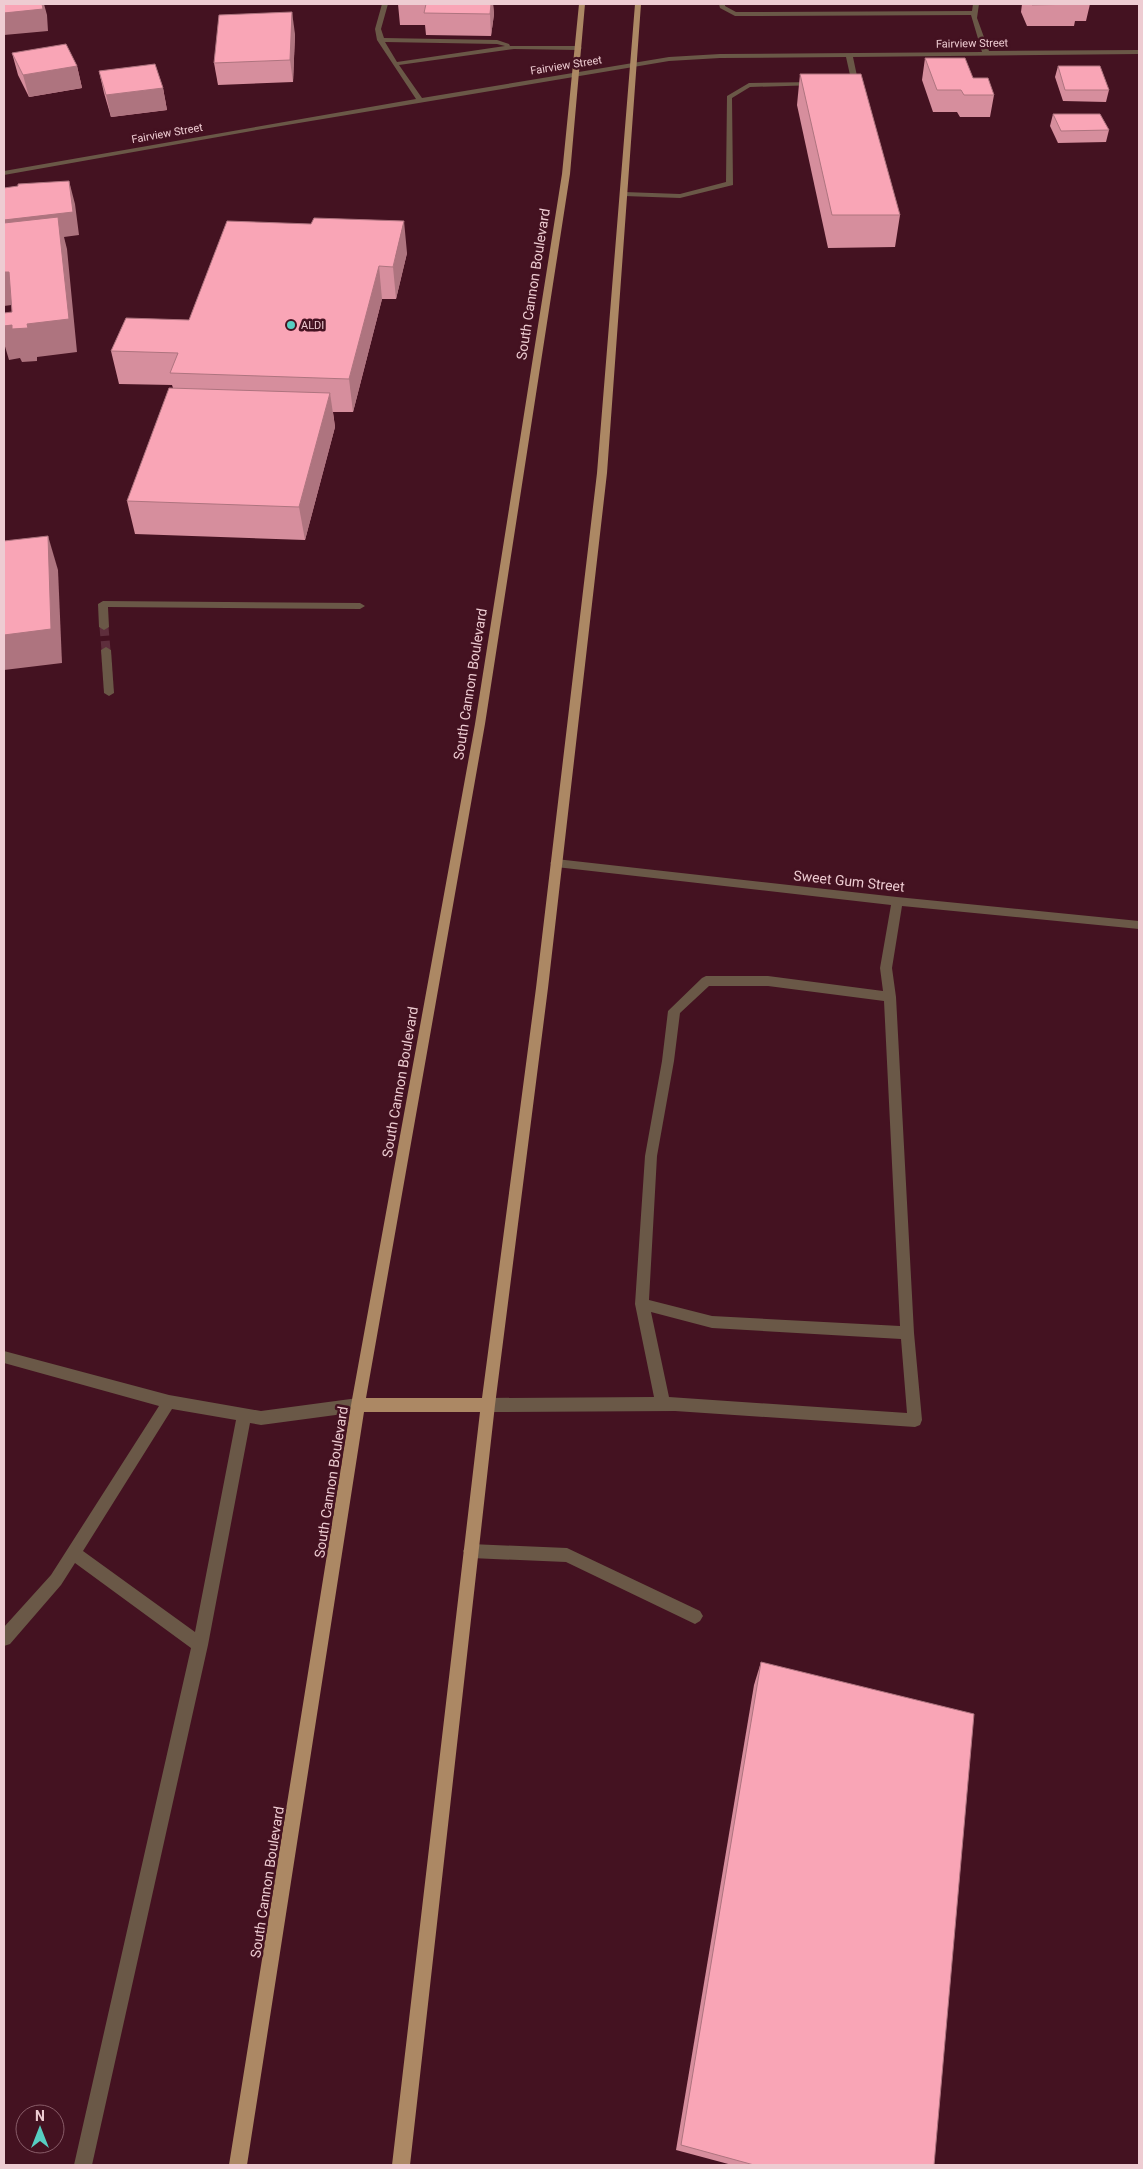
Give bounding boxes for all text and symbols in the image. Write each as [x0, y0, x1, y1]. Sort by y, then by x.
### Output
street label: Fairview Street [936, 36, 1009, 51]
street label: Fairview Street [529, 53, 603, 78]
street label: Fairview Street [130, 121, 204, 146]
street label: South Cannon Boulevard [513, 207, 553, 361]
marker: ALDI [285, 319, 297, 331]
place label: ALDI [301, 319, 324, 332]
street label: South Cannon Boulevard [450, 607, 490, 761]
street label: Sweet Gum Street [793, 867, 906, 895]
street label: South Cannon Boulevard [379, 1005, 421, 1159]
street label: South Cannon Boulevard [311, 1405, 351, 1559]
street label: South Cannon Boulevard [247, 1805, 287, 1959]
north arrow [15, 2104, 65, 2154]
text: N [35, 2108, 45, 2124]

